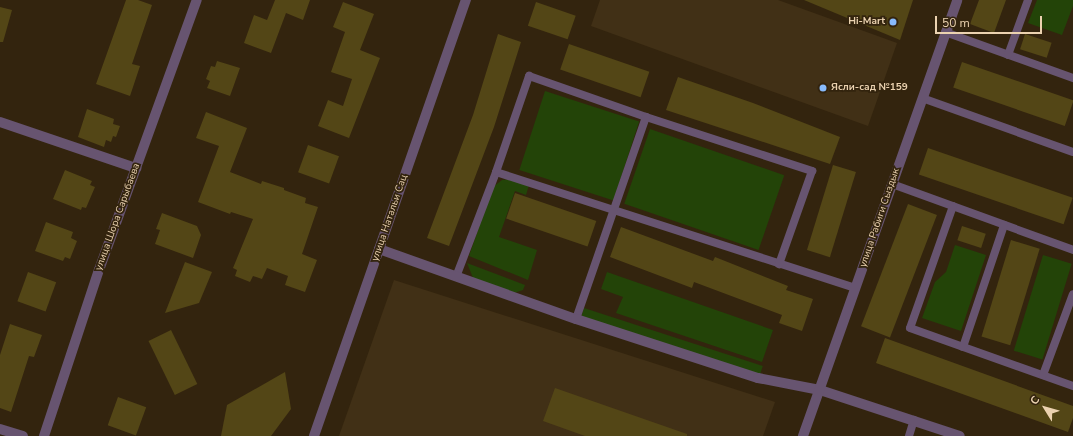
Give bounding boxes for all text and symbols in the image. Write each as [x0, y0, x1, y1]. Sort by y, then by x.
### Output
scale bar [937, 8, 1044, 34]
text: 50 m [942, 15, 970, 31]
place label: Hi-Mart [848, 16, 885, 28]
marker: Hi-Mart [888, 17, 898, 27]
place label: Ясли-сад №159 [831, 82, 908, 94]
marker: Ясли-сад №159 [818, 83, 828, 93]
street label: улица Шора Сарыбаева [93, 162, 143, 272]
street label: улица Рабиги Сыздык [857, 167, 903, 269]
street label: улица Натальи Сац [370, 173, 410, 263]
north arrow [1025, 388, 1065, 428]
text: С [1027, 393, 1043, 408]

